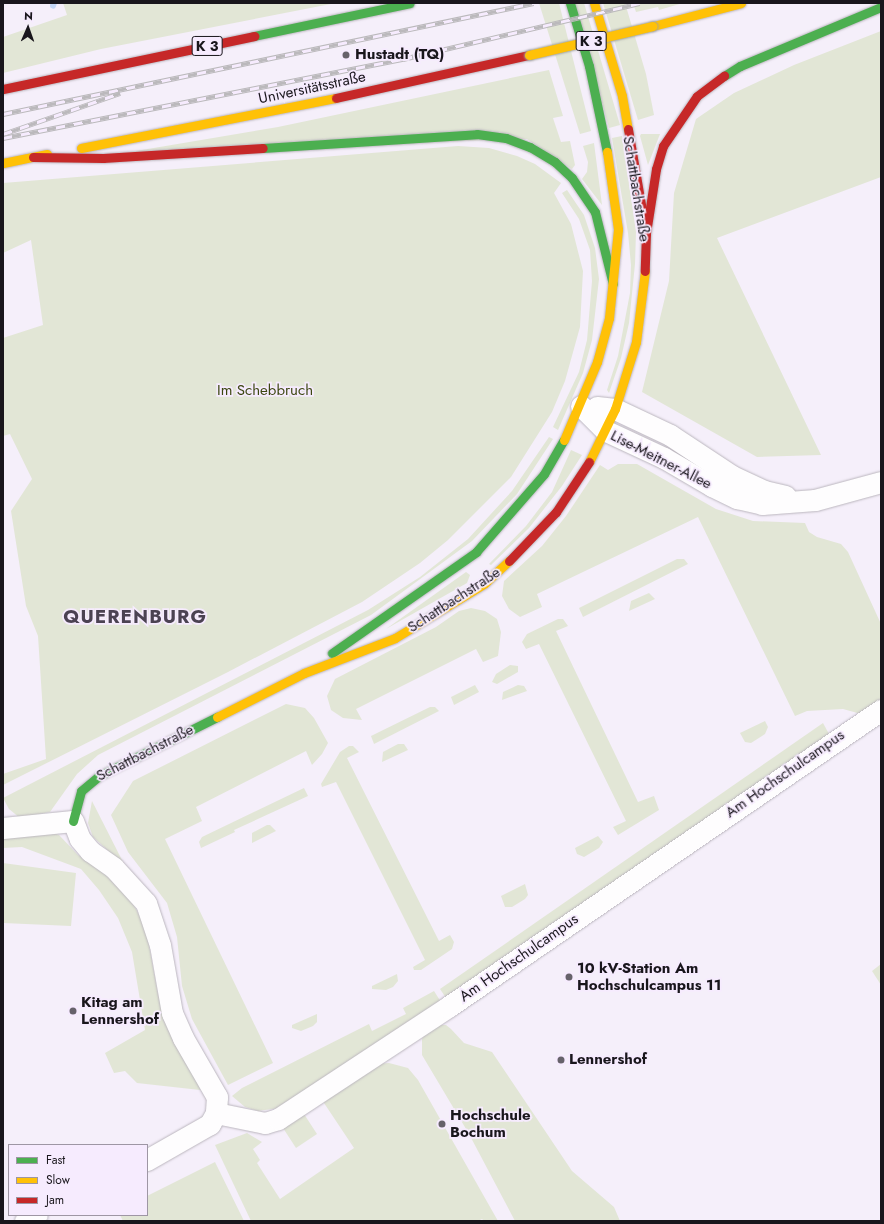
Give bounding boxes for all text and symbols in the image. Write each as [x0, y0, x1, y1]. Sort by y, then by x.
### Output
north arrow [8, 8, 48, 48]
text: N [24, 8, 33, 24]
road number: K 3 [575, 29, 607, 53]
road number: K 3 [191, 34, 223, 58]
place label: Hustadt (TQ) [355, 46, 444, 64]
marker: Hustadt (TQ) [340, 49, 352, 61]
street label: Universitätsstraße [257, 68, 367, 108]
street label: Schattbachstraße [619, 135, 653, 243]
park label: Im Schebbruch [217, 382, 313, 400]
street label: Lise-Meitner-Allee [607, 427, 715, 493]
street label: Schattbachstraße [404, 563, 504, 637]
district label: QUERENBURG [63, 606, 207, 628]
street label: Schattbachstraße [93, 721, 197, 785]
street label: Am Hochschulcampus [722, 726, 848, 822]
street label: Am Hochschulcampus [456, 910, 582, 1006]
place label: 10 kV-Station Am Hochschulcampus 11 [577, 959, 721, 994]
marker: 10 kV-Station Am Hochschulcampus 11 [564, 972, 574, 982]
place label: Kitag am Lennershof [81, 993, 159, 1028]
marker: Kitag am Lennershof [68, 1006, 78, 1016]
place label: Lennershof [569, 1051, 647, 1069]
marker: Lennershof [556, 1055, 566, 1065]
place label: Hochschule Bochum [450, 1106, 531, 1141]
marker: Hochschule Bochum [437, 1119, 447, 1129]
legend [8, 1144, 148, 1216]
text: Fast [46, 1151, 65, 1169]
text: Slow [46, 1171, 70, 1189]
text: Jam [46, 1191, 64, 1209]

